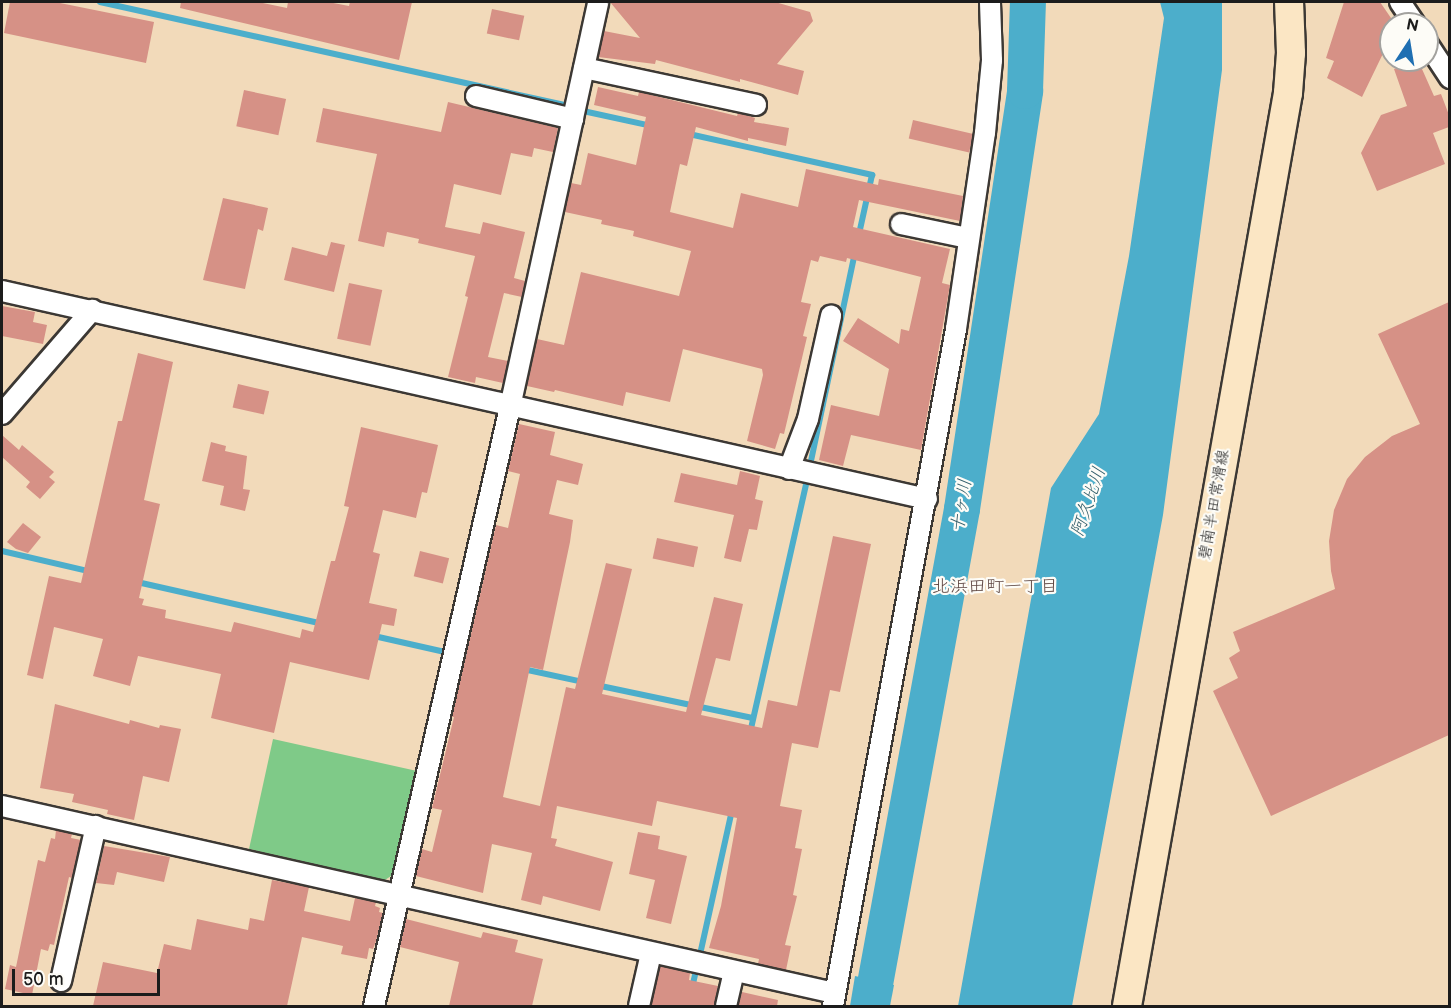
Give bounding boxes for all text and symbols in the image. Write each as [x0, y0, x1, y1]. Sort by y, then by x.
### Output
north arrow [1379, 12, 1439, 72]
text: N [1405, 15, 1420, 36]
street label: 碧南半田常滑線 [1196, 448, 1234, 562]
water label: 阿久比川 [1067, 464, 1111, 540]
water label: 十ヶ川 [947, 478, 977, 534]
district label: 北浜田町一丁目 [932, 576, 1058, 598]
scale bar [15, 957, 164, 995]
text: 50 m [23, 969, 64, 990]

